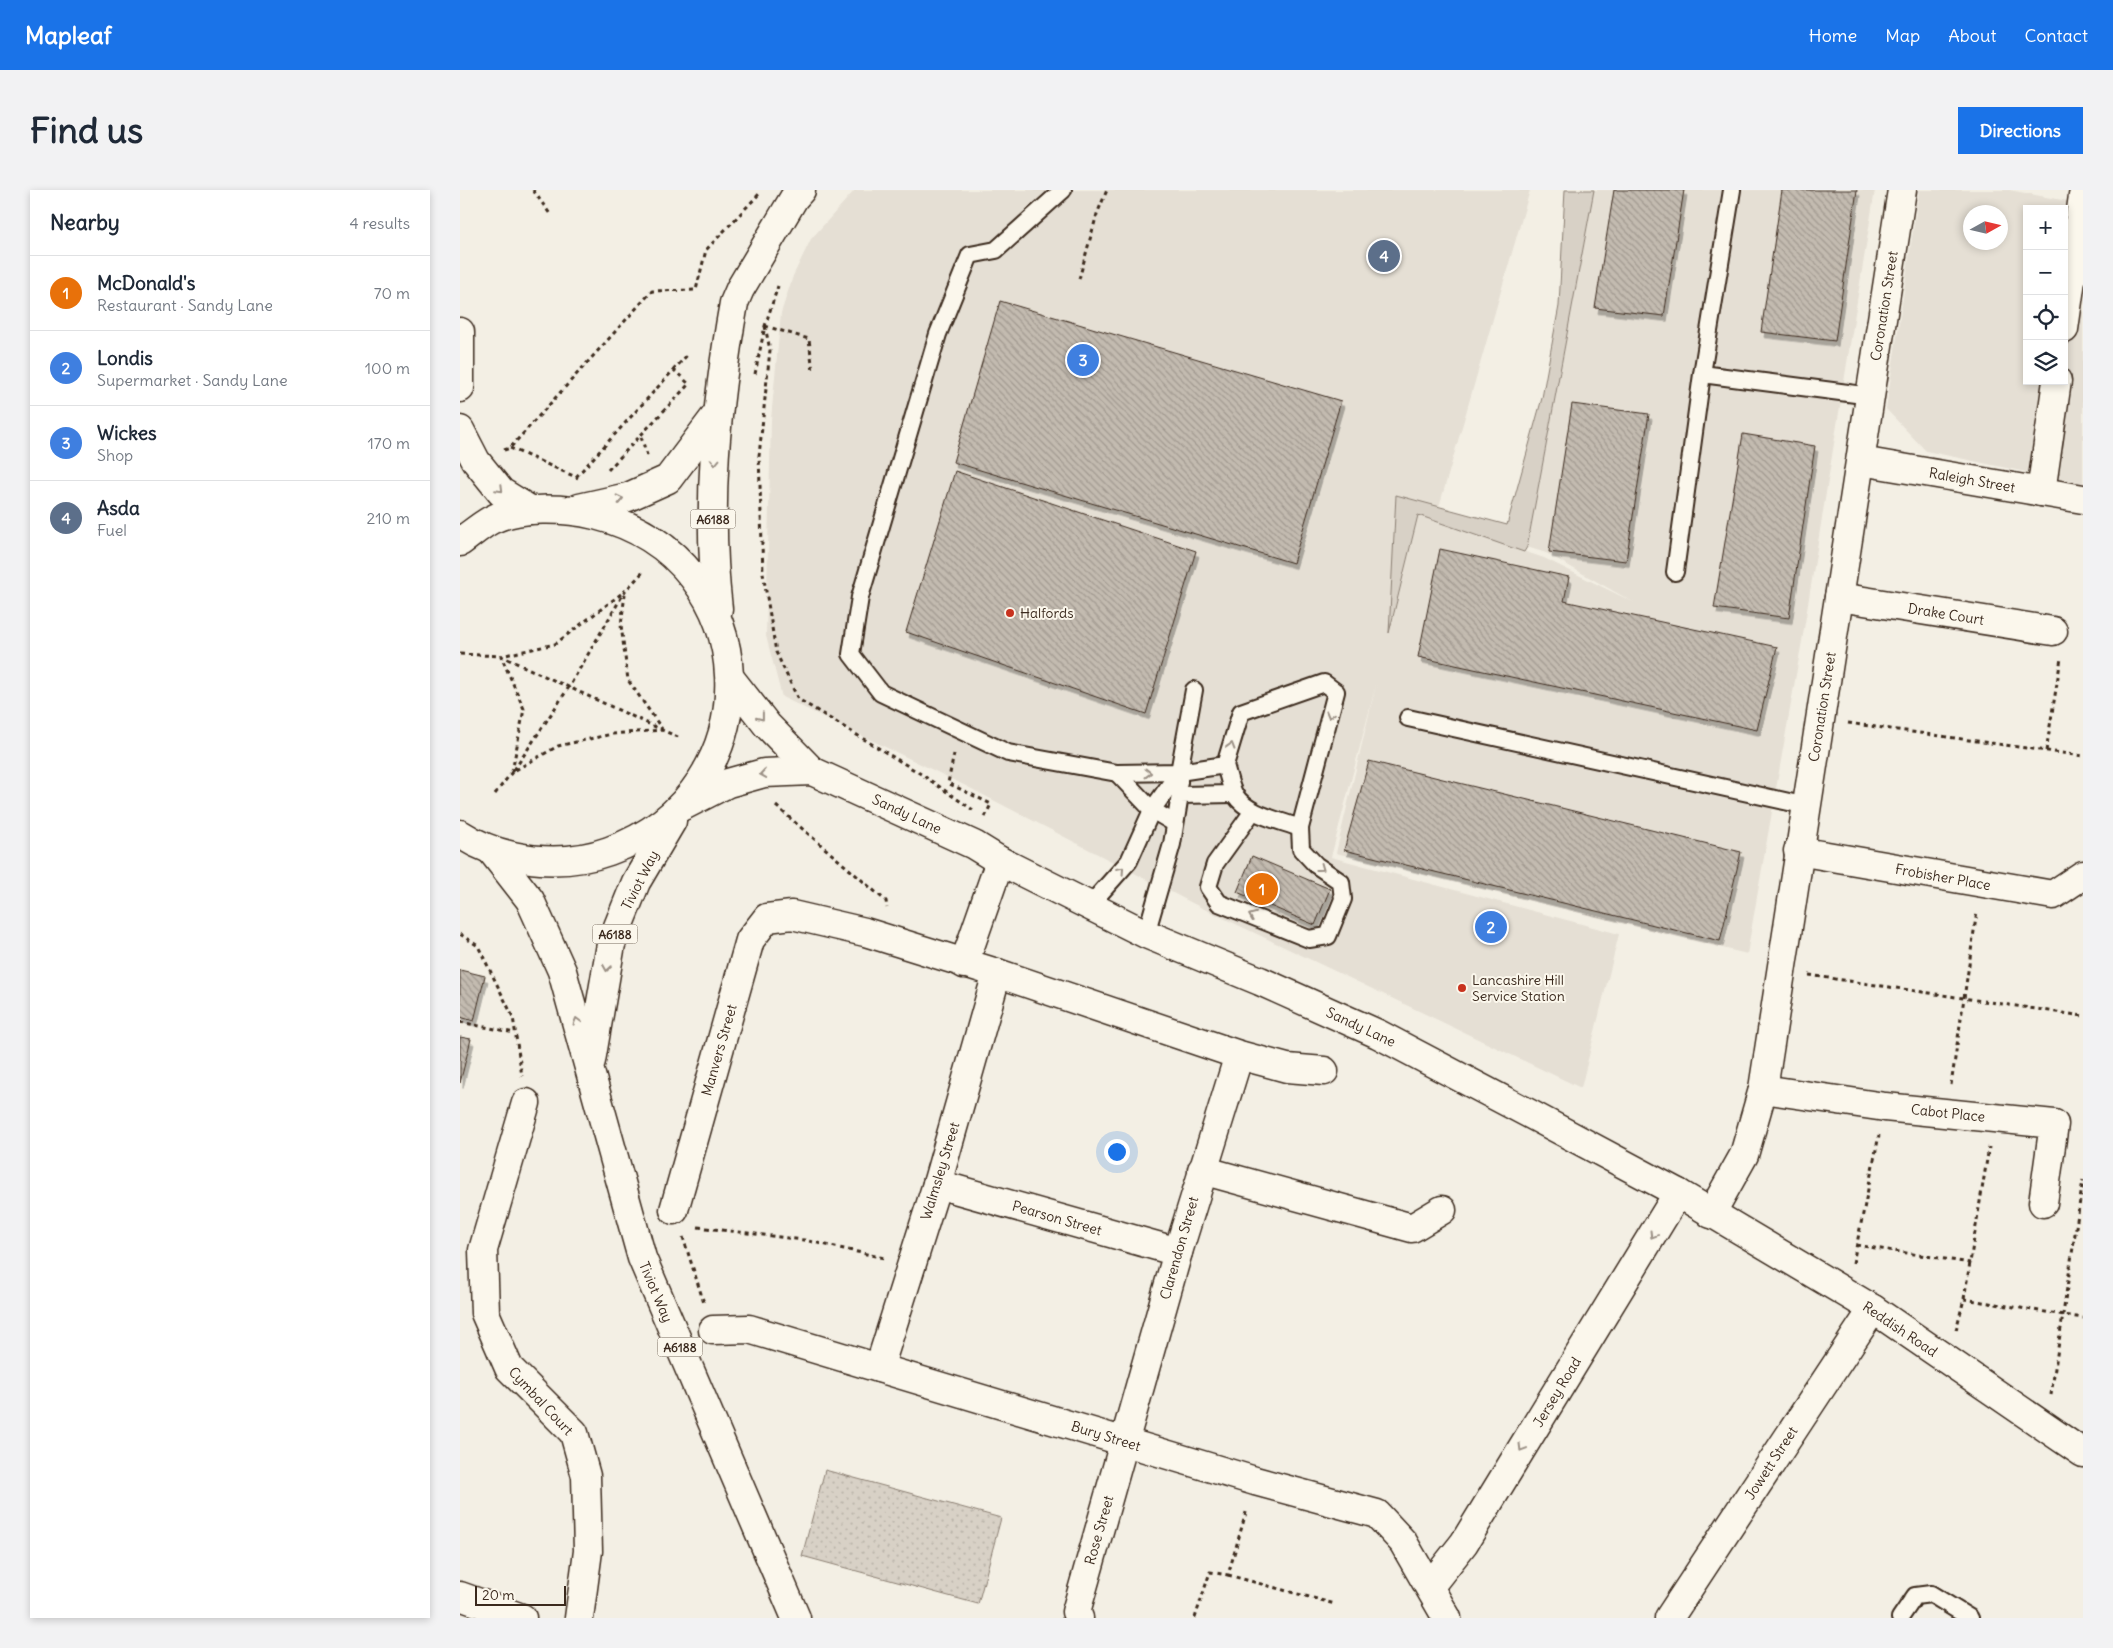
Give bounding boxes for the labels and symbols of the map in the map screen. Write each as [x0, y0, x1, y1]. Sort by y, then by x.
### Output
north arrow [1963, 205, 2008, 250]
pin: 4 [1368, 237, 1400, 275]
street label: Coronation Street [1866, 249, 1902, 362]
pin: 3 [1067, 341, 1099, 379]
one-way arrow [710, 459, 720, 467]
street label: Raleigh Street [1927, 464, 2017, 496]
one-way arrow [494, 483, 503, 492]
one-way arrow [615, 494, 624, 505]
road number: A6188 [690, 510, 736, 528]
street label: Drake Court [1907, 599, 1986, 629]
place label: Halfords [1020, 604, 1074, 622]
marker: Halfords [1004, 607, 1016, 619]
street label: Coronation Street [1804, 650, 1840, 763]
one-way arrow [1325, 710, 1336, 719]
one-way arrow [755, 711, 763, 720]
one-way arrow [1225, 743, 1235, 751]
one-way arrow [1144, 768, 1152, 778]
one-way arrow [759, 769, 768, 779]
street label: Sandy Lane [869, 790, 945, 838]
street label: Tiviot Way [617, 847, 663, 913]
street label: Frobisher Place [1894, 860, 1992, 894]
one-way arrow [1315, 862, 1325, 871]
one-way arrow [1115, 867, 1124, 876]
pin: 1 [1246, 870, 1278, 908]
pin: 2 [1475, 908, 1507, 946]
one-way arrow [1248, 912, 1257, 923]
road number: A6188 [592, 924, 638, 944]
one-way arrow [602, 964, 612, 972]
place label: Lancashire Hill Service Station [1472, 971, 1565, 1005]
marker: Lancashire Hill Service Station [1456, 982, 1468, 994]
street label: Manvers Street [697, 1002, 741, 1098]
street label: Sandy Lane [1323, 1003, 1399, 1051]
one-way arrow [572, 1017, 582, 1025]
street label: Cabot Place [1910, 1100, 1986, 1126]
street label: Walmsley Street [917, 1120, 964, 1222]
your location [1104, 1139, 1130, 1165]
street label: Clarendon Street [1156, 1194, 1202, 1302]
street label: Pearson Street [1010, 1197, 1104, 1239]
one-way arrow [1649, 1230, 1659, 1239]
street label: Tiviot Way [635, 1259, 677, 1325]
street label: Reddish Road [1859, 1297, 1941, 1361]
road number: A6188 [658, 1338, 702, 1356]
street label: Jersey Road [1529, 1354, 1585, 1430]
street label: Cymbal Court [505, 1363, 577, 1439]
street label: Bury Street [1069, 1417, 1143, 1455]
street label: Jowett Street [1741, 1423, 1801, 1503]
one-way arrow [1519, 1443, 1529, 1452]
street label: Rose Street [1081, 1493, 1118, 1567]
scale bar [475, 1583, 566, 1606]

